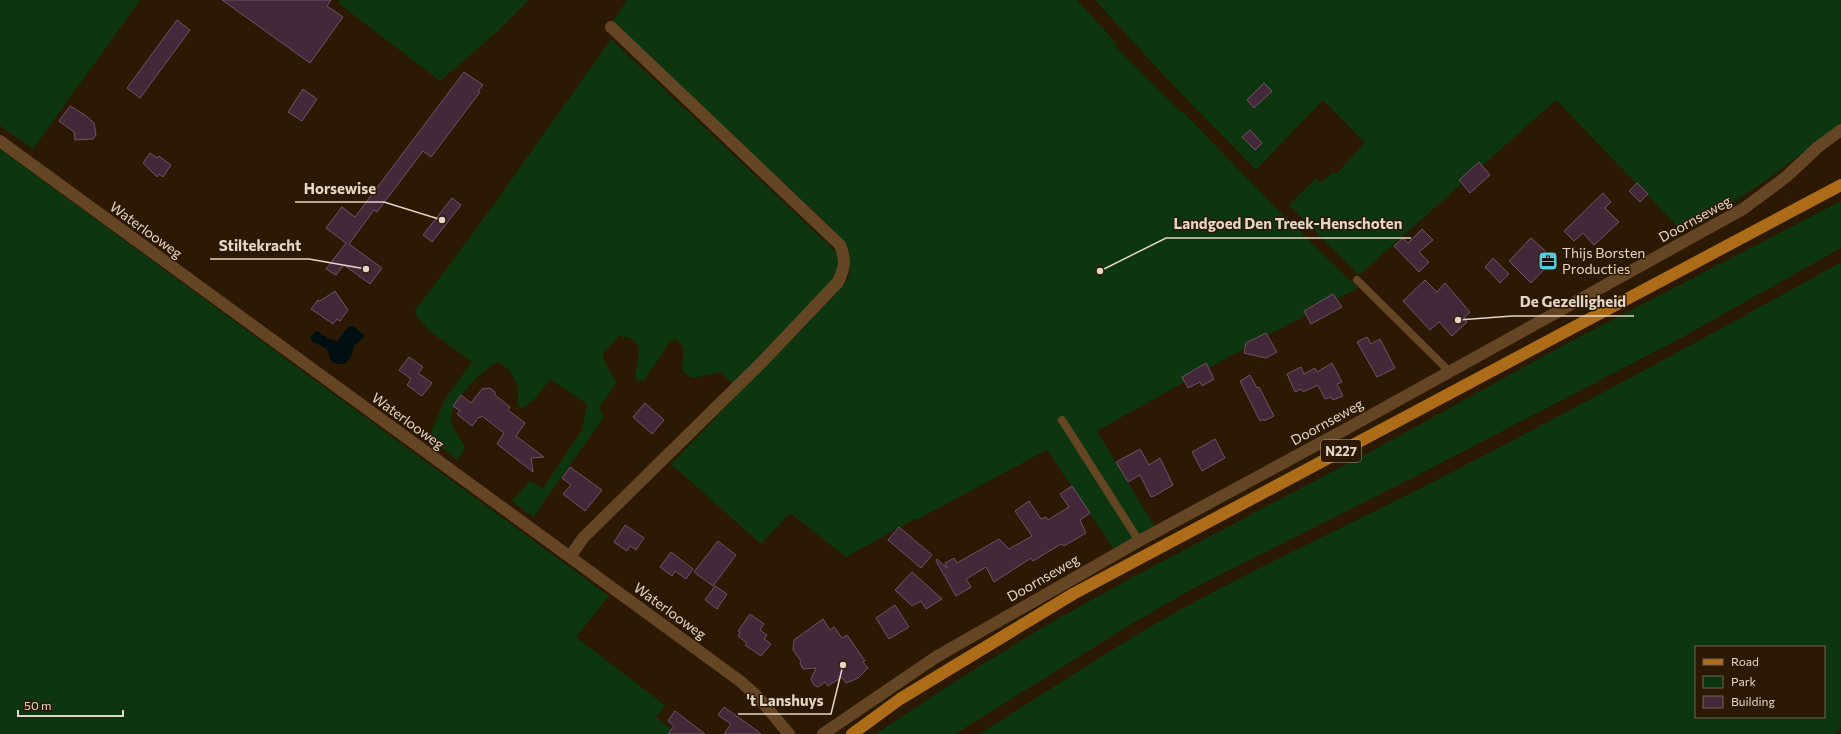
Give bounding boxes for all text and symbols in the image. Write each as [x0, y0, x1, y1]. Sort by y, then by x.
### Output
callout: Horsewise [295, 175, 384, 202]
text: Horsewise [304, 179, 376, 197]
street label: Doornseweg [1656, 191, 1734, 245]
street label: Waterlooweg [107, 198, 186, 262]
callout: Landgoed Den Treek-Henschoten [1166, 211, 1411, 238]
text: Landgoed Den Treek-Henschoten [1174, 214, 1402, 232]
callout: Stiltekracht [210, 232, 309, 259]
text: Stiltekracht [219, 236, 301, 254]
place label: Thijs Borsten Producties [1562, 244, 1645, 277]
office icon: Thijs Borsten Producties [1537, 250, 1559, 272]
callout: De Gezelligheid [1512, 289, 1634, 316]
text: De Gezelligheid [1520, 292, 1626, 310]
street label: Waterlooweg [369, 389, 448, 453]
street label: Doornseweg [1288, 394, 1366, 448]
road number: N227 [1321, 440, 1361, 462]
street label: Doornseweg [1004, 550, 1082, 605]
street label: Waterlooweg [631, 579, 710, 643]
legend [1695, 646, 1825, 718]
text: Road [1731, 654, 1759, 668]
text: Park [1731, 674, 1757, 688]
callout: 't Lanshuys [738, 687, 831, 714]
text: 't Lanshuys [746, 691, 824, 709]
scale bar [18, 692, 123, 718]
text: Building [1731, 694, 1775, 708]
text: 50 m [24, 698, 52, 712]

